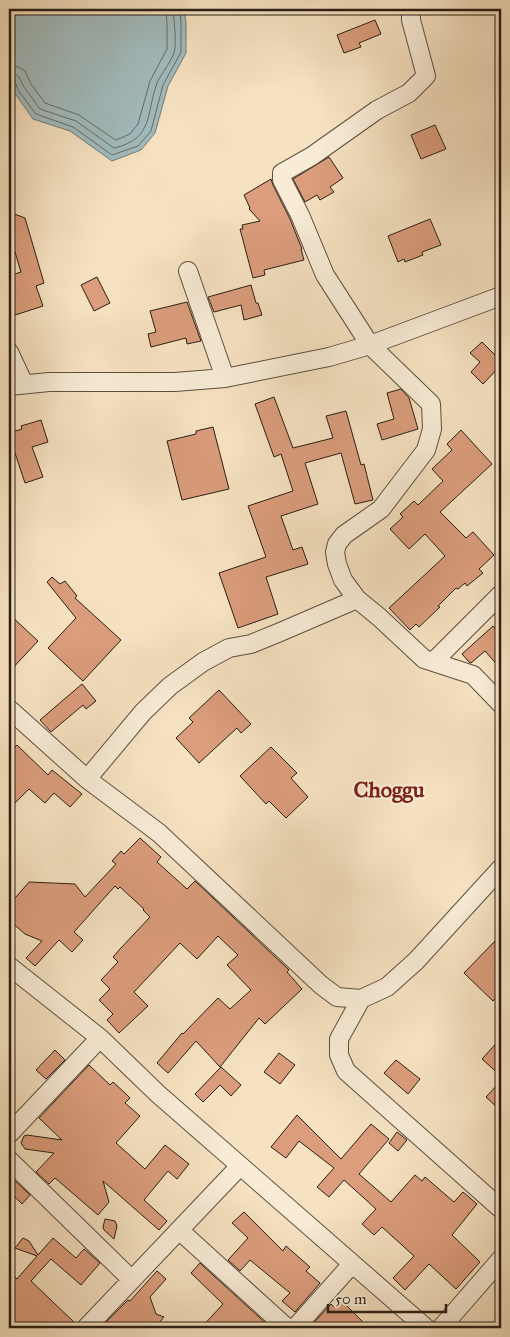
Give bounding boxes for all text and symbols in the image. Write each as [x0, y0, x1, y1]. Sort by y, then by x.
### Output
district label: Choggu [354, 776, 425, 803]
scale bar [328, 1282, 445, 1314]
text: 50 m [335, 1290, 367, 1308]

